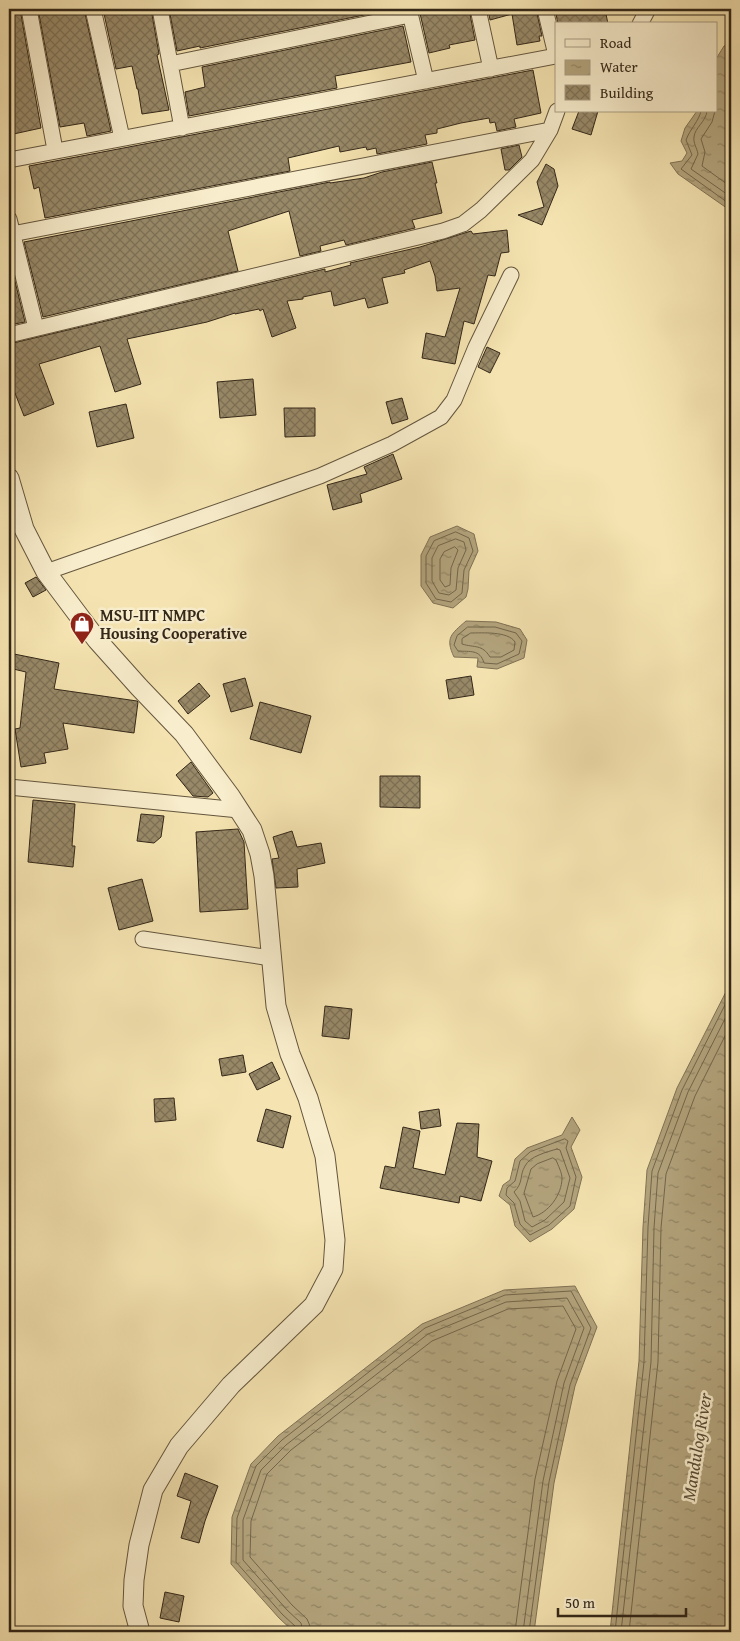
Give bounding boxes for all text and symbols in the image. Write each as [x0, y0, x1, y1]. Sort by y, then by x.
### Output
legend [555, 22, 718, 112]
text: Road [600, 32, 631, 53]
text: Water [600, 56, 638, 77]
text: Building [600, 82, 654, 103]
place label: MSU-IIT NMPC Housing Cooperative [100, 603, 247, 645]
shop icon: MSU-IIT NMPC Housing Cooperative [69, 611, 95, 645]
water label: Mandulog River [675, 1390, 719, 1503]
scale bar [558, 1586, 685, 1618]
text: 50 m [565, 1592, 596, 1613]

